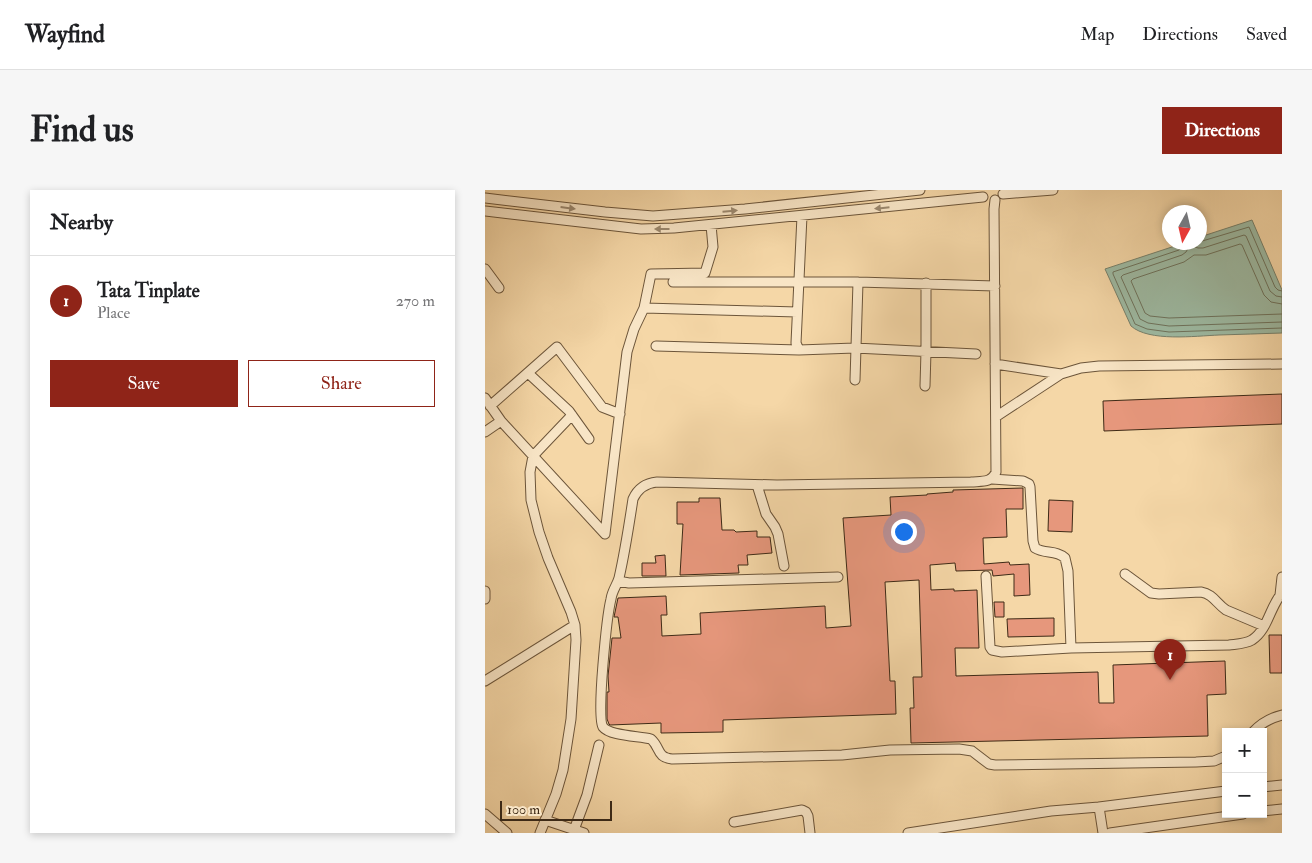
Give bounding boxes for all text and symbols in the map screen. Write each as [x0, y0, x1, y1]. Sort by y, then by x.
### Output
text: Wayfind [25, 19, 105, 50]
text: Map [1081, 23, 1114, 46]
text: Directions [1142, 23, 1218, 46]
text: Saved [1246, 23, 1287, 46]
button: Directions [1162, 107, 1282, 154]
text: Find us [30, 108, 134, 152]
one-way arrow [560, 204, 576, 212]
one-way arrow [874, 204, 890, 212]
north arrow [1162, 205, 1207, 250]
one-way arrow [722, 206, 738, 214]
text: Nearby [50, 209, 113, 236]
one-way arrow [654, 225, 670, 233]
text: Tata Tinplate [97, 279, 200, 303]
text: 1 [63, 291, 69, 311]
text: 270 m [396, 291, 435, 311]
text: Place [97, 303, 130, 323]
button: Save [50, 360, 238, 407]
button: Share [248, 360, 435, 407]
your location [891, 519, 917, 545]
pin: 1 [1154, 639, 1186, 680]
map controls [1222, 728, 1267, 818]
button: + [1222, 728, 1267, 773]
button: − [1222, 773, 1267, 818]
scale bar [500, 798, 613, 821]
text: 100 m [507, 801, 540, 818]

